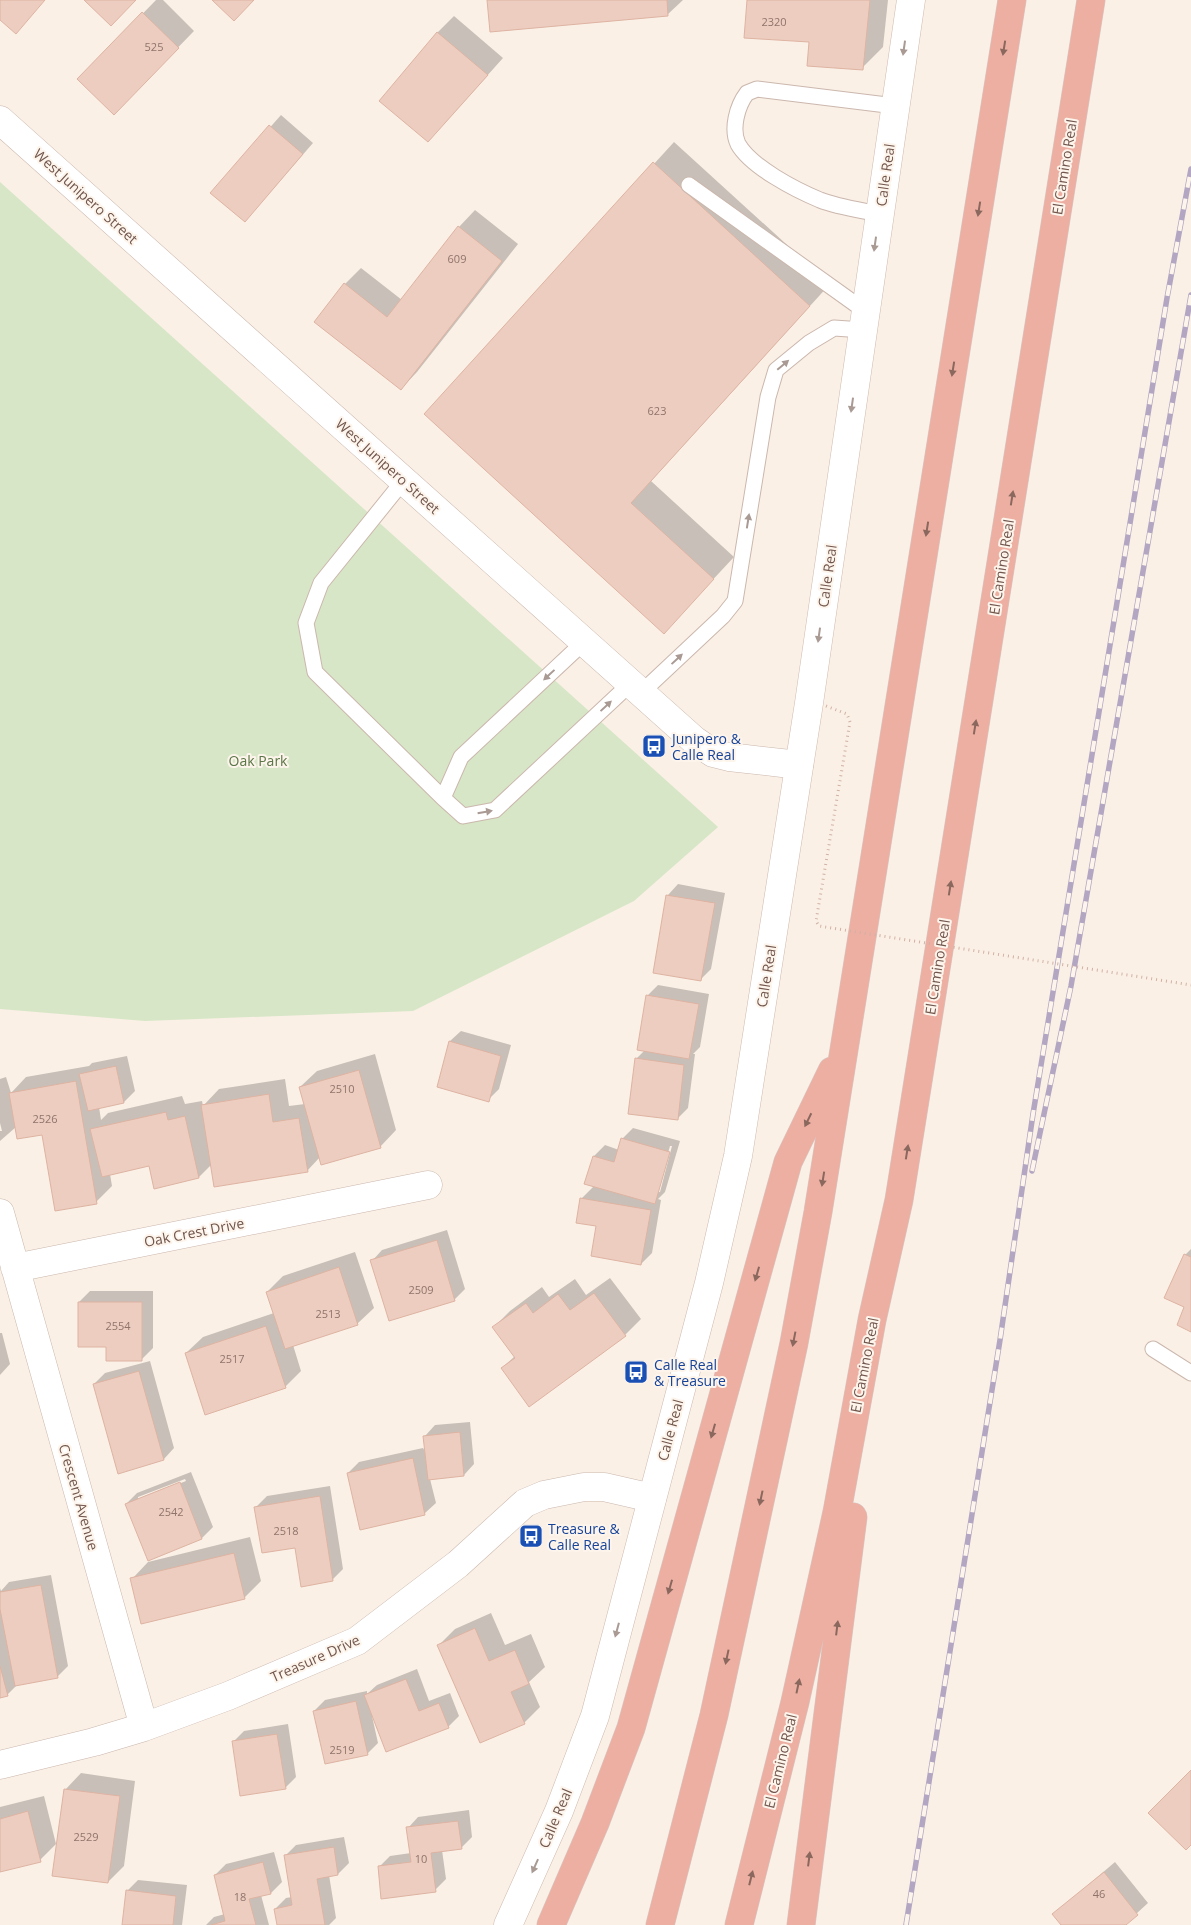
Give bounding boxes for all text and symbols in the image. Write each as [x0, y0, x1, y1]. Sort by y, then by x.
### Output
house number: 2320 [761, 14, 787, 29]
house number: 525 [145, 39, 163, 54]
one-way arrow [1000, 40, 1008, 56]
one-way arrow [899, 41, 907, 57]
street label: El Camino Real [1047, 118, 1081, 216]
street label: Calle Real [871, 142, 899, 208]
street label: West Junipero Street [30, 144, 142, 248]
one-way arrow [974, 201, 982, 217]
one-way arrow [871, 236, 879, 252]
house number: 609 [448, 251, 466, 266]
one-way arrow [776, 359, 789, 370]
one-way arrow [948, 361, 956, 377]
one-way arrow [848, 397, 856, 413]
house number: 623 [648, 403, 666, 418]
street label: West Junipero Street [332, 414, 444, 518]
one-way arrow [1008, 489, 1016, 505]
one-way arrow [744, 513, 752, 529]
street label: El Camino Real [984, 518, 1018, 616]
one-way arrow [923, 522, 931, 538]
street label: Calle Real [813, 543, 841, 609]
one-way arrow [814, 627, 822, 643]
one-way arrow [671, 653, 683, 665]
one-way arrow [544, 669, 556, 681]
one-way arrow [599, 700, 611, 712]
one-way arrow [972, 719, 980, 735]
place label: Junipero & Calle Real [670, 729, 742, 764]
bus stop icon: Junipero & Calle Real [641, 733, 667, 759]
park label: Oak Park [229, 751, 288, 770]
one-way arrow [477, 808, 493, 816]
one-way arrow [946, 880, 954, 896]
street label: El Camino Real [920, 918, 954, 1016]
street label: Calle Real [752, 943, 780, 1009]
house number: 2510 [329, 1081, 355, 1096]
house number: 2526 [32, 1111, 58, 1126]
one-way arrow [804, 1113, 812, 1127]
one-way arrow [903, 1144, 911, 1160]
one-way arrow [819, 1172, 827, 1188]
street label: Oak Crest Drive [142, 1213, 246, 1251]
one-way arrow [753, 1266, 761, 1282]
house number: 2509 [408, 1282, 434, 1297]
house number: 2513 [315, 1306, 341, 1321]
street label: El Camino Real [845, 1316, 883, 1414]
house number: 2554 [105, 1318, 131, 1333]
one-way arrow [790, 1332, 798, 1348]
house number: 2517 [219, 1351, 245, 1366]
place label: Calle Real & Treasure [654, 1355, 726, 1390]
bus stop icon: Calle Real & Treasure [623, 1359, 649, 1385]
street label: Calle Real [653, 1397, 687, 1463]
one-way arrow [709, 1423, 717, 1438]
street label: Crescent Avenue [55, 1442, 103, 1552]
one-way arrow [757, 1491, 765, 1507]
house number: 2542 [158, 1504, 184, 1519]
place label: Treasure & Calle Real [548, 1519, 621, 1554]
house number: 2518 [273, 1523, 299, 1538]
bus stop icon: Treasure & Calle Real [518, 1523, 544, 1549]
one-way arrow [666, 1580, 674, 1595]
one-way arrow [833, 1620, 841, 1636]
one-way arrow [613, 1623, 621, 1638]
street label: Treasure Drive [267, 1630, 363, 1686]
one-way arrow [723, 1650, 731, 1665]
one-way arrow [795, 1678, 803, 1694]
street label: El Camino Real [759, 1712, 801, 1810]
house number: 2519 [329, 1742, 355, 1757]
street label: Calle Real [534, 1785, 576, 1851]
house number: 2529 [73, 1829, 99, 1844]
house number: 10 [415, 1851, 427, 1866]
one-way arrow [805, 1851, 813, 1867]
one-way arrow [530, 1859, 538, 1873]
one-way arrow [747, 1870, 755, 1885]
house number: 46 [1093, 1886, 1105, 1901]
house number: 18 [234, 1889, 246, 1904]

